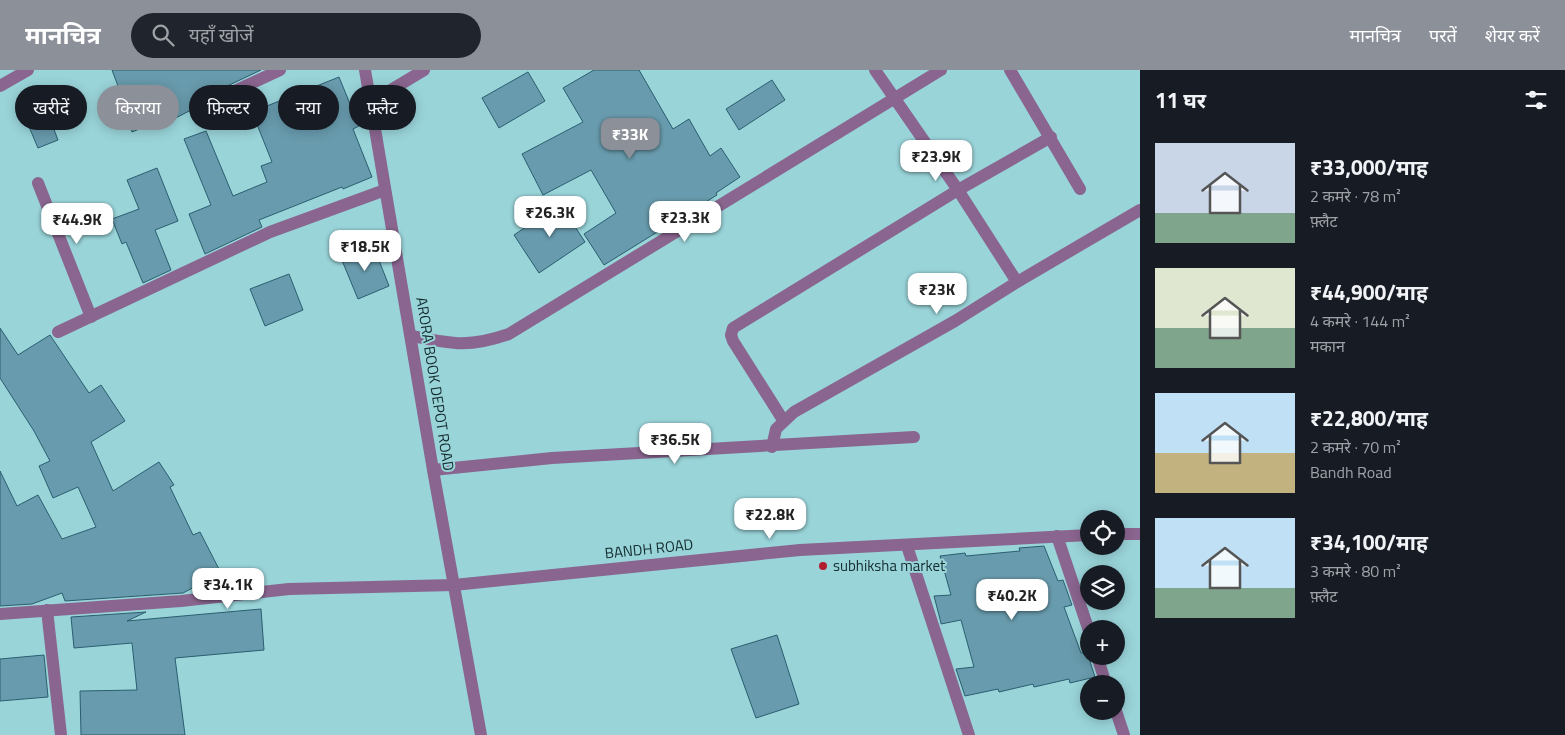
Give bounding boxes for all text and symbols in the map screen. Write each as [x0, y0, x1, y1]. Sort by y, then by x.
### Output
search box [131, 13, 481, 58]
text: मानचित्र [25, 17, 101, 53]
text: यहाँ खोजें [189, 20, 253, 49]
icon: search [149, 21, 177, 49]
text: मानचित्र [1349, 22, 1401, 49]
text: परतें [1429, 22, 1457, 49]
text: शेयर करें [1485, 22, 1540, 49]
text: 11 घर [1155, 84, 1206, 116]
chip: खरीदें [15, 85, 87, 130]
chip: किराया [97, 85, 179, 130]
chip: फ़िल्टर [189, 85, 268, 130]
chip: नया [278, 85, 339, 130]
chip: फ़्लैट [349, 85, 416, 130]
icon: filters [1522, 86, 1550, 114]
pin: ₹33K [600, 118, 660, 160]
text: ₹33K [612, 122, 648, 146]
pin: ₹23.9K [895, 140, 977, 182]
text: ₹23.9K [911, 144, 961, 168]
text: ₹33,000/माह [1310, 151, 1428, 183]
icon: home [1195, 163, 1255, 223]
text: 2 कमरे · 78 m² [1310, 184, 1401, 208]
pin: ₹26.3K [509, 196, 591, 238]
text: ₹26.3K [525, 200, 575, 224]
pin: ₹23.3K [644, 200, 726, 243]
pin: ₹44.9K [36, 202, 118, 245]
text: ₹23.3K [660, 205, 710, 229]
text: ₹44.9K [52, 207, 102, 231]
text: फ़्लैट [1310, 209, 1338, 233]
pin: ₹18.5K [324, 230, 406, 272]
text: ₹18.5K [340, 234, 390, 258]
pin: ₹23K [907, 272, 967, 315]
text: ₹44,900/माह [1310, 276, 1428, 308]
text: ₹23K [919, 277, 955, 301]
icon: home [1195, 288, 1255, 348]
street label: ARORA BOOK DEPOT ROAD [410, 295, 461, 472]
text: 4 कमरे · 144 m² [1310, 309, 1410, 333]
text: मकान [1310, 334, 1345, 358]
text: ₹22,800/माह [1310, 402, 1428, 434]
icon: home [1195, 413, 1255, 473]
pin: ₹36.5K [634, 422, 716, 465]
text: ₹36.5K [650, 427, 700, 451]
text: 2 कमरे · 70 m² [1310, 435, 1401, 459]
text: Bandh Road [1310, 460, 1392, 484]
pin: ₹22.8K [729, 498, 811, 540]
text: ₹22.8K [745, 502, 795, 526]
map controls [1080, 510, 1125, 720]
button: locate [1080, 510, 1125, 555]
text: ₹34,100/माह [1310, 526, 1428, 558]
street label: BANDH ROAD [604, 532, 694, 565]
icon: home [1195, 538, 1255, 598]
place label: subhiksha market [833, 554, 946, 577]
text: 3 कमरे · 80 m² [1310, 559, 1401, 583]
marker: subhiksha market [817, 560, 829, 572]
button: layers [1080, 565, 1125, 610]
pin: ₹34.1K [187, 568, 269, 610]
text: ₹34.1K [203, 572, 253, 596]
pin: ₹40.2K [971, 578, 1053, 621]
text: ₹40.2K [987, 583, 1037, 607]
text: फ़्लैट [1310, 584, 1338, 608]
button: + [1080, 620, 1125, 665]
button: − [1080, 675, 1125, 720]

